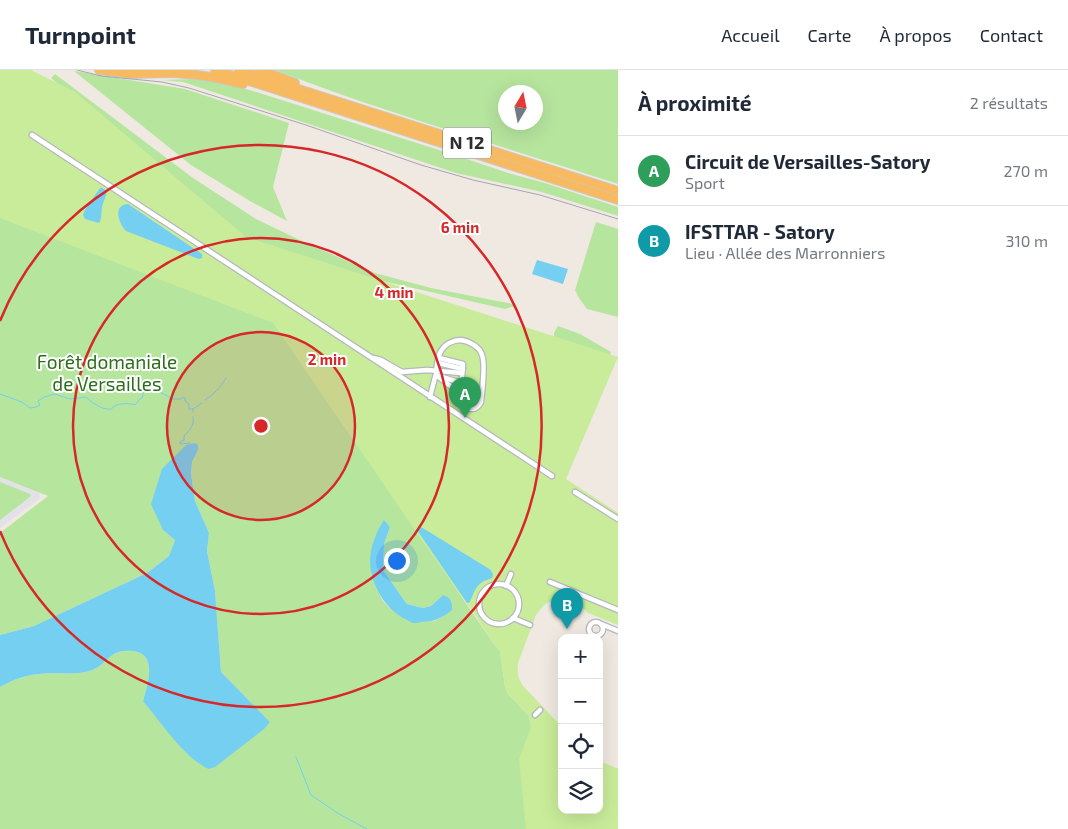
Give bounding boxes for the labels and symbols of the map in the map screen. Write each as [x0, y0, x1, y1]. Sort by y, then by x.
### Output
north arrow [498, 85, 543, 130]
road number: N 12 [443, 128, 491, 158]
text: 6 min [441, 218, 479, 236]
text: 4 min [374, 283, 414, 301]
park label: Forêt domaniale de Versailles [37, 350, 177, 395]
text: 2 min [308, 350, 346, 368]
pin: A [449, 377, 481, 418]
centre of rings [252, 417, 270, 435]
your location [384, 548, 410, 574]
pin: B [551, 588, 583, 629]

